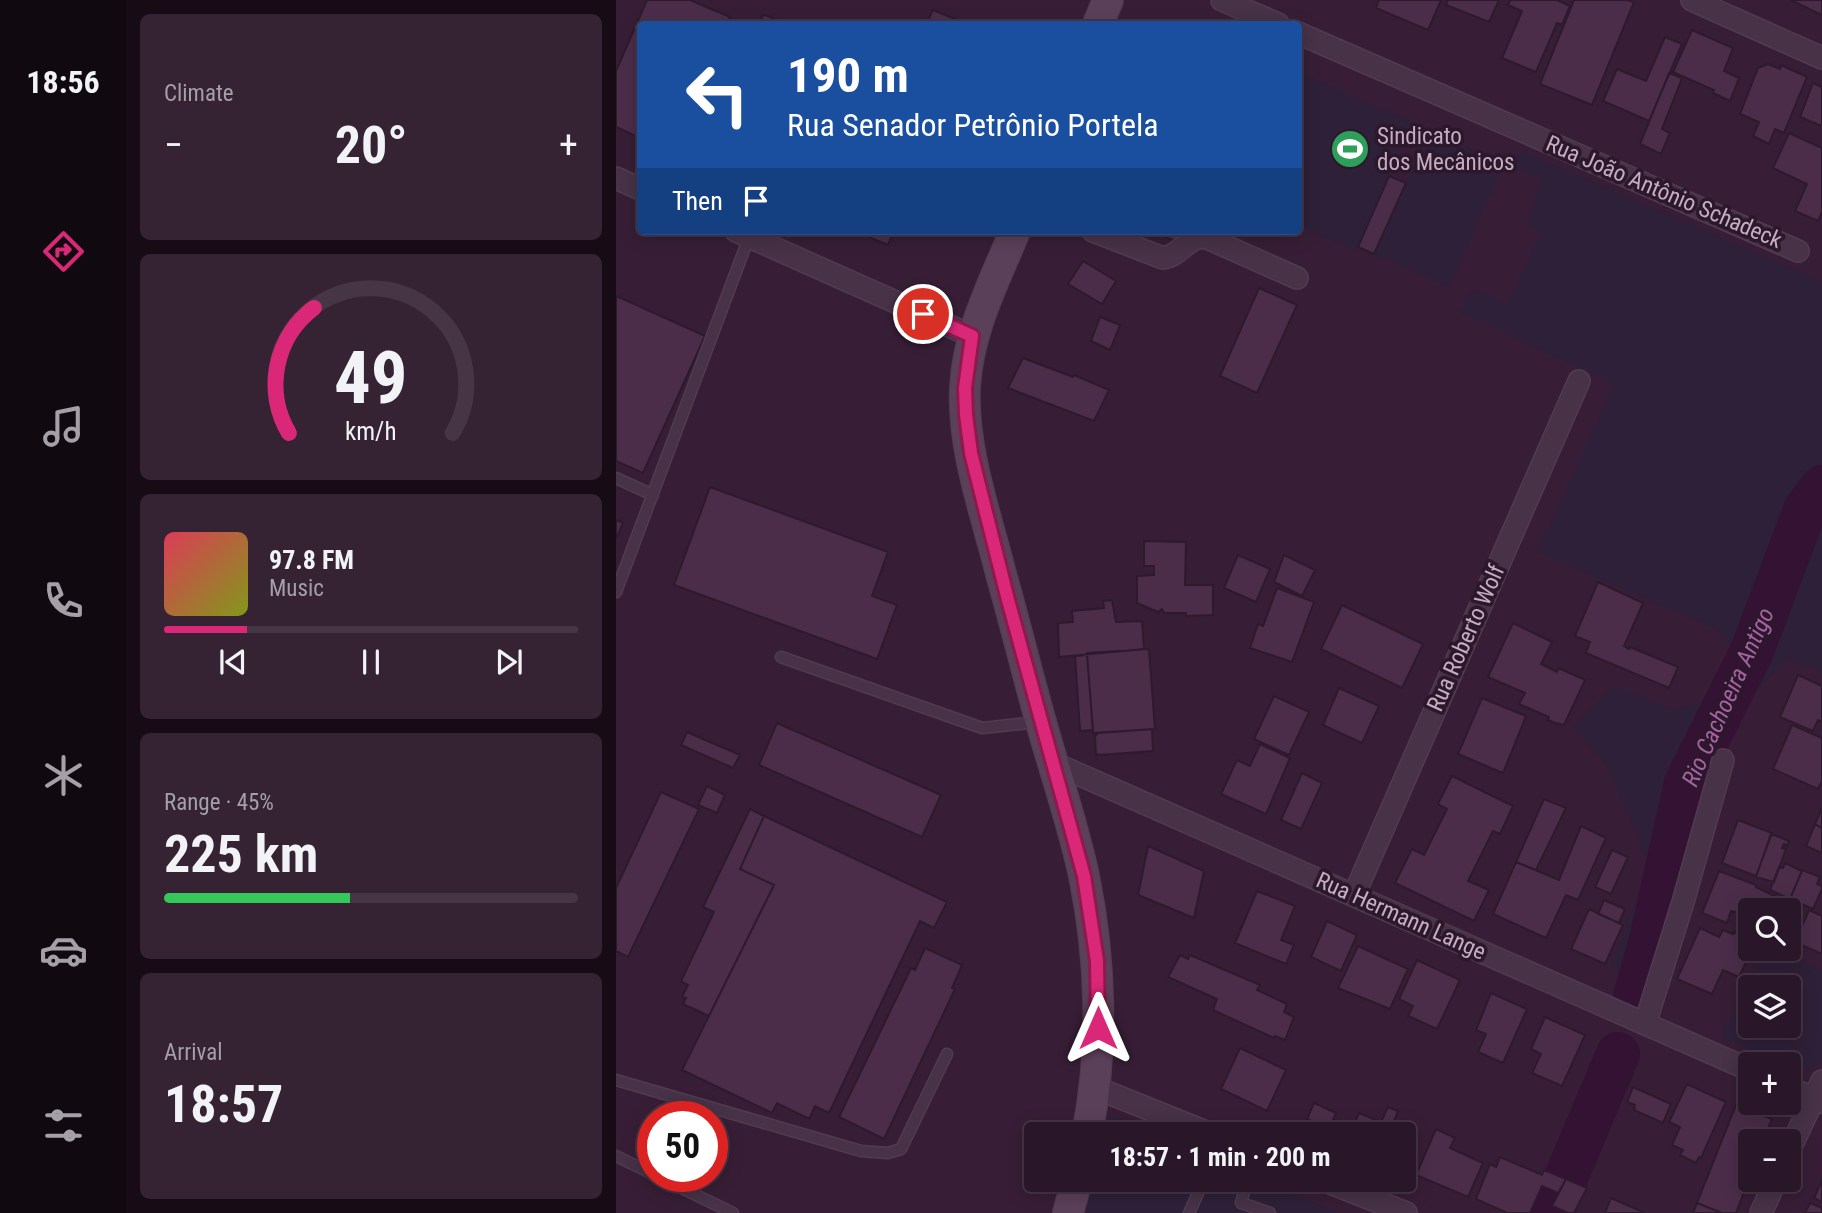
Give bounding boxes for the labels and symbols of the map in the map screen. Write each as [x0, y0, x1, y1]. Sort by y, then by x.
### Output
place label: Sindicato dos Mecânicos [1377, 123, 1515, 176]
sports icon: Sindicato dos Mecânicos [1329, 128, 1371, 170]
street label: Rua João Antônio Schadeck [1542, 130, 1787, 254]
pin [893, 284, 953, 344]
street label: Rua Roberto Wolf [1422, 560, 1511, 716]
water label: Rio Cachoeira Antigo [1676, 603, 1780, 791]
street label: Rua Hermann Lange [1312, 866, 1490, 966]
position arrow [1061, 991, 1135, 1065]
speed limit sign: 50 [637, 1101, 728, 1192]

